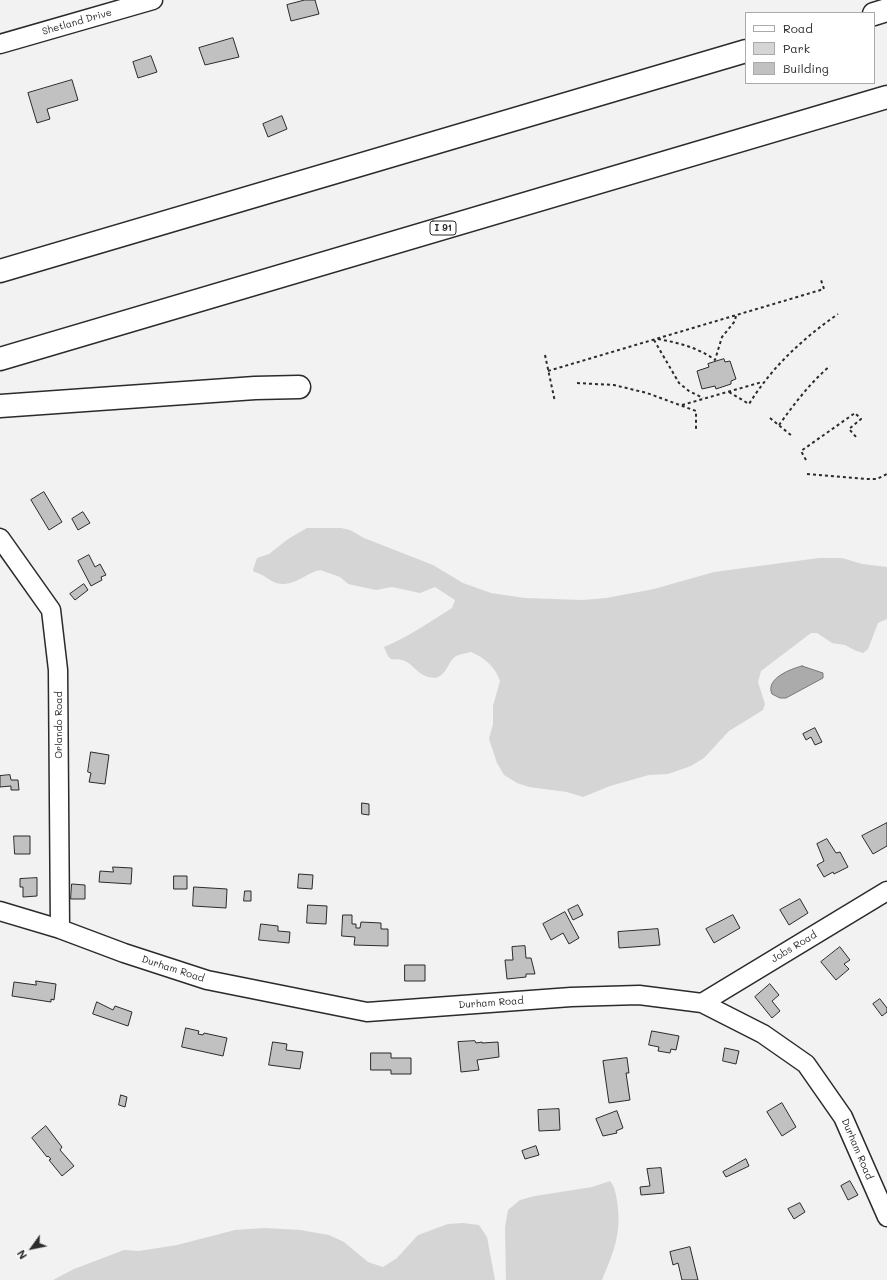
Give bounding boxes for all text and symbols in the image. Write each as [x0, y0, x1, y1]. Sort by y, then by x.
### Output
street label: Shetland Drive [41, 6, 113, 38]
legend [745, 12, 875, 84]
text: Road [783, 20, 813, 36]
text: Park [783, 40, 810, 56]
text: Building [783, 60, 829, 76]
road number: I 91 [430, 221, 456, 235]
street label: Orlando Road [53, 691, 65, 759]
street label: Jobs Road [769, 929, 819, 965]
street label: Durham Road [140, 953, 206, 985]
street label: Durham Road [458, 995, 524, 1011]
street label: Durham Road [839, 1117, 875, 1181]
north arrow [12, 1228, 52, 1268]
text: N [13, 1247, 30, 1262]

